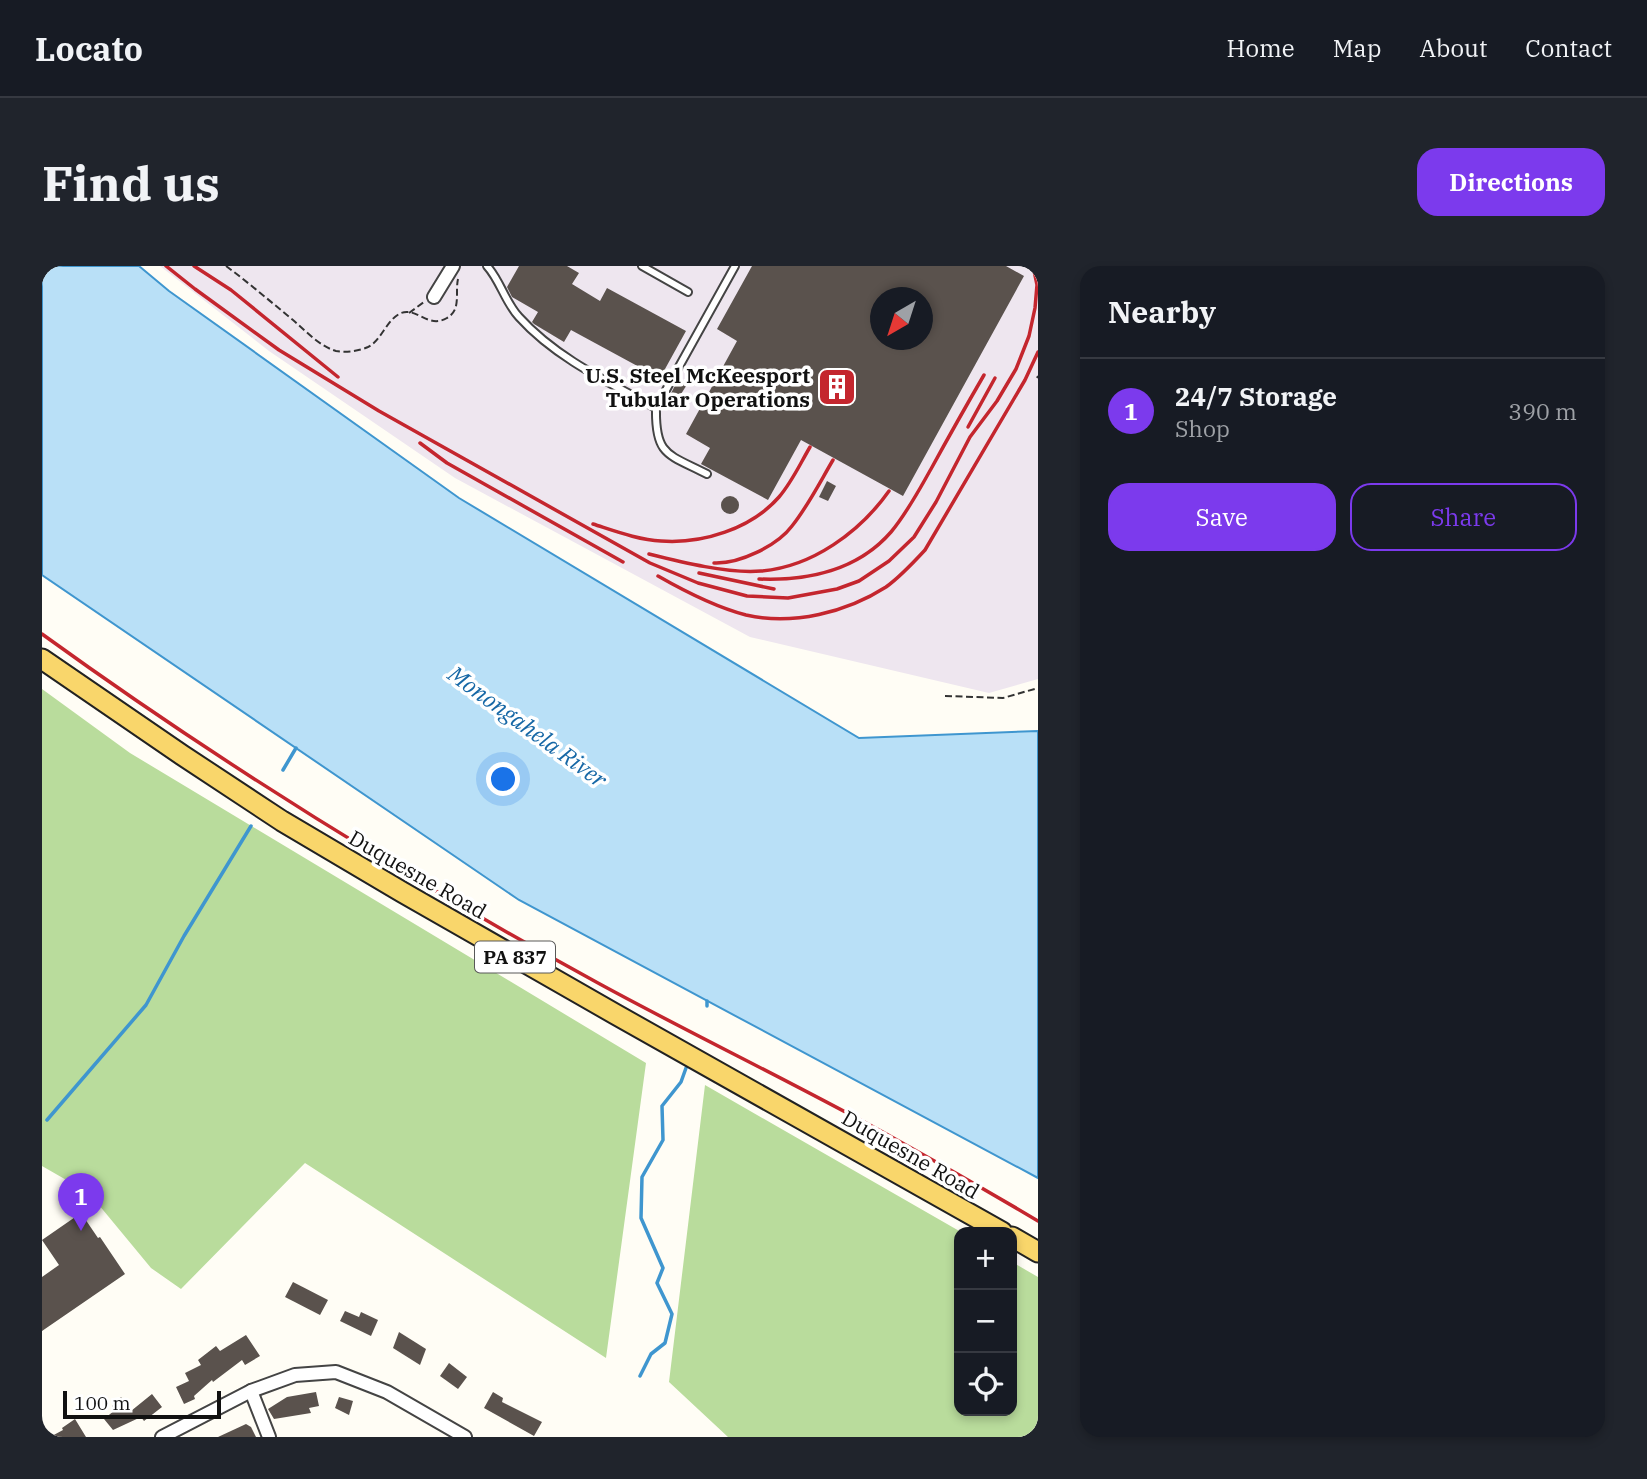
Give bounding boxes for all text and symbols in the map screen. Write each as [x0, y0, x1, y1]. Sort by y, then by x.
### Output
text: Locato [35, 27, 143, 70]
text: Home [1227, 32, 1295, 64]
text: Map [1333, 32, 1381, 64]
text: About [1419, 32, 1487, 64]
text: Contact [1525, 32, 1612, 64]
button: Directions [1417, 148, 1605, 216]
text: Find us [42, 151, 220, 214]
north arrow [870, 287, 933, 350]
text: Nearby [1108, 292, 1216, 331]
place label: U.S. Steel McKeesport Tubular Operations [585, 361, 810, 413]
building icon: U.S. Steel McKeesport Tubular Operations [816, 366, 858, 408]
text: 24/7 Storage [1175, 379, 1337, 413]
text: 1 [1124, 396, 1138, 426]
text: 390 m [1508, 396, 1577, 426]
text: Shop [1175, 413, 1230, 443]
button: Save [1108, 483, 1336, 551]
button: Share [1350, 483, 1577, 551]
water label: Monongahela River [442, 658, 614, 794]
your location [486, 762, 520, 796]
street label: Duquesne Road [344, 823, 492, 925]
road number: PA 837 [475, 942, 555, 972]
street label: Duquesne Road [837, 1103, 985, 1205]
pin: 1 [58, 1173, 104, 1231]
map controls [954, 1227, 1017, 1416]
button: + [954, 1227, 1017, 1290]
button: − [954, 1290, 1017, 1353]
button: locate [954, 1353, 1017, 1416]
scale bar [63, 1388, 220, 1420]
text: 100 m [74, 1391, 131, 1415]

